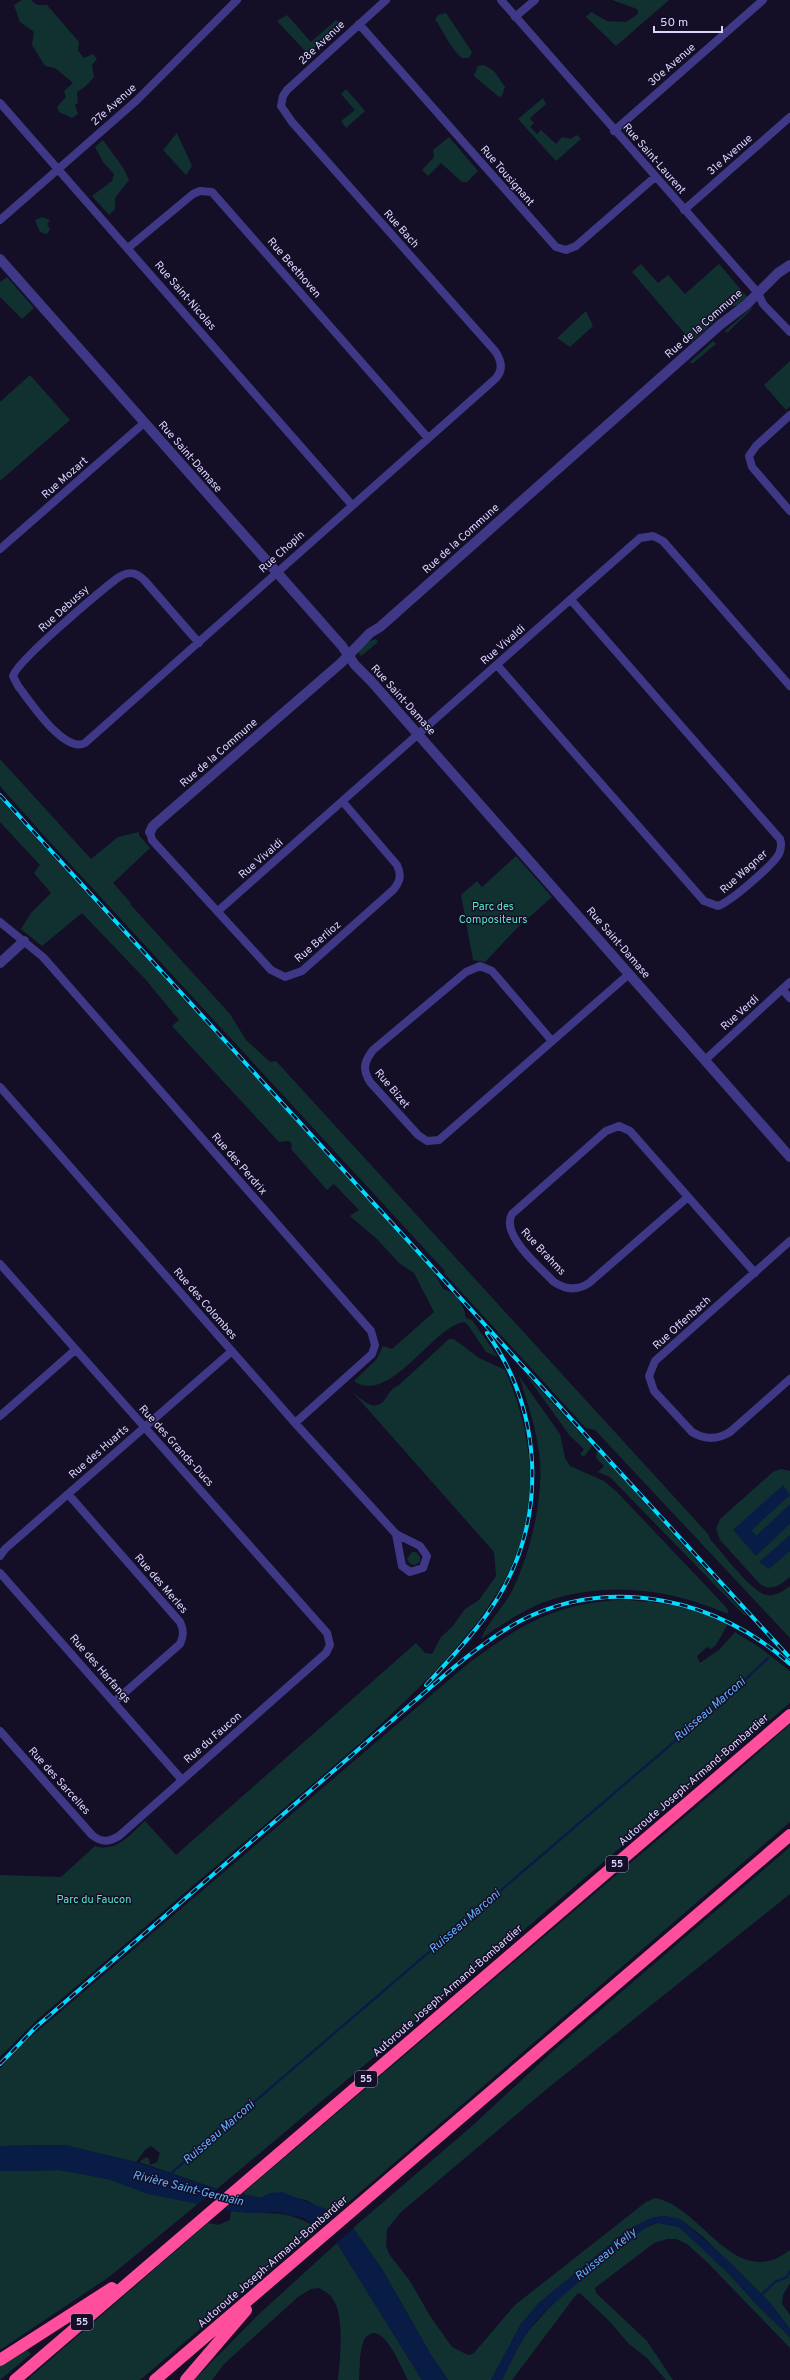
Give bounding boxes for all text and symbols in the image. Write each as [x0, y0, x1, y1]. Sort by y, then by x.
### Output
scale bar [654, 8, 722, 34]
text: 50 m [660, 15, 688, 31]
street label: 28e Avenue [296, 18, 348, 68]
street label: 30e Avenue [645, 41, 699, 89]
street label: 27e Avenue [88, 81, 140, 129]
street label: Rue Saint-Laurent [619, 121, 689, 197]
street label: 31e Avenue [704, 131, 756, 179]
street label: Rue Tousignant [477, 143, 537, 209]
street label: Rue Bach [380, 207, 422, 251]
street label: Rue Beethoven [264, 235, 324, 301]
street label: Rue Saint-Nicolas [151, 259, 219, 333]
street label: Rue de la Commune [662, 286, 746, 362]
street label: Rue Saint-Damase [155, 418, 225, 496]
street label: Rue Mozart [39, 454, 91, 502]
street label: Rue de la Commune [420, 501, 502, 577]
street label: Rue Chopin [256, 528, 308, 576]
street label: Rue Debussy [36, 582, 92, 635]
street label: Rue Vivaldi [478, 622, 528, 668]
street label: Rue Saint-Damase [368, 662, 438, 738]
street label: Rue de la Commune [177, 715, 261, 791]
street label: Rue Vivaldi [236, 836, 286, 882]
street label: Rue Wagner [717, 846, 771, 897]
park label: Parc des Compositeurs [459, 900, 527, 927]
street label: Rue Saint-Damase [583, 904, 653, 982]
street label: Rue Berlioz [292, 918, 344, 966]
street label: Rue Verdi [718, 992, 762, 1034]
street label: Rue Bizet [371, 1066, 413, 1112]
street label: Rue des Perdrix [208, 1130, 270, 1198]
street label: Rue Brahms [518, 1225, 568, 1279]
street label: Rue des Colombes [170, 1265, 240, 1343]
street label: Rue Offenbach [650, 1293, 714, 1353]
street label: Rue des Grands-Ducs [136, 1402, 216, 1490]
street label: Rue des Huarts [66, 1422, 132, 1482]
street label: Rue des Merles [131, 1551, 191, 1617]
street label: Rue des Harfangs [66, 1632, 134, 1706]
water label: Ruisseau Marconi [671, 1674, 750, 1746]
street label: Rue du Faucon [181, 1709, 245, 1767]
street label: Autoroute Joseph-Armand-Bombardier [616, 1710, 773, 1849]
street label: Rue des Sarcelles [25, 1744, 93, 1818]
road number: 55 [606, 1856, 628, 1872]
water label: Ruisseau Marconi [426, 1886, 505, 1958]
park label: Parc du Faucon [57, 1893, 131, 1907]
street label: Autoroute Joseph-Armand-Bombardier [370, 1921, 527, 2060]
road number: 55 [355, 2071, 377, 2087]
water label: Ruisseau Marconi [180, 2097, 259, 2169]
water label: Rivière Saint-Germain [131, 2167, 246, 2211]
street label: Autoroute Joseph-Armand-Bombardier [195, 2192, 352, 2331]
water label: Ruisseau Kelly [572, 2225, 641, 2285]
road number: 55 [71, 2314, 93, 2330]

